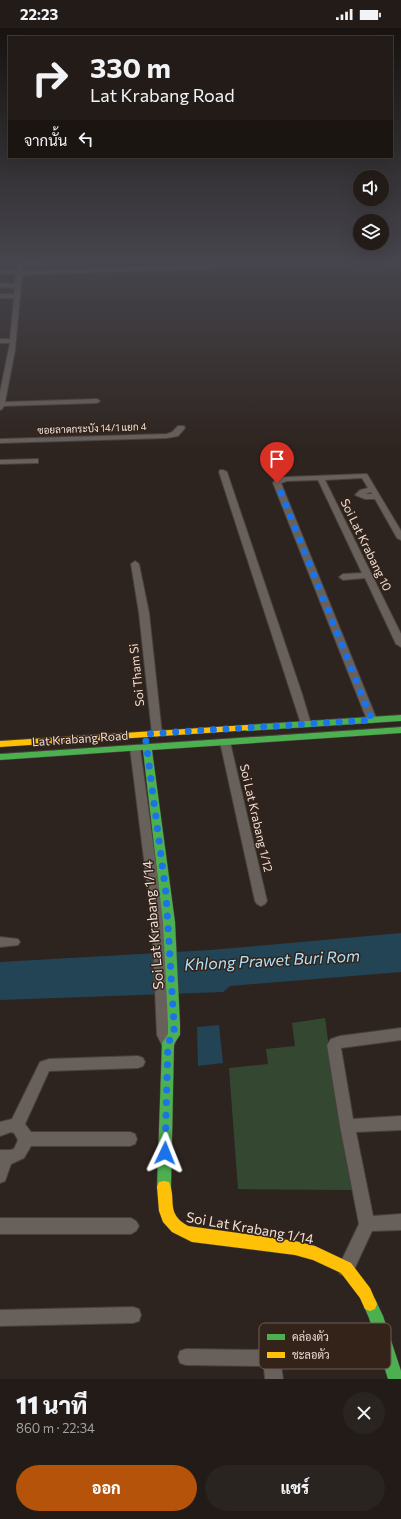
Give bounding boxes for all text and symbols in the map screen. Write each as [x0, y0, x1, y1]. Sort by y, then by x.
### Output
text: 22:23 [20, 5, 58, 23]
text: 330 m [90, 50, 171, 84]
icon: right [24, 52, 76, 104]
text: Lat Krabang Road [90, 84, 235, 106]
icon: left [75, 128, 97, 150]
text: จากนั้น [24, 131, 67, 149]
map controls [353, 170, 389, 250]
button: sound [353, 170, 389, 206]
button: layers [353, 214, 389, 250]
street label: ซอยลาดกระบัง 14/1 แยก 4 [37, 420, 147, 436]
pin [260, 442, 294, 483]
icon: arrive [266, 448, 288, 470]
street label: Soi Lat Krabang 10 [338, 496, 395, 593]
street label: Soi Tham Si [126, 643, 146, 707]
street label: Lat Krabang Road [31, 728, 129, 748]
street label: Soi Lat Krabang 1/12 [238, 762, 276, 873]
street label: Soi Lat Krabang 1/14 [138, 859, 167, 990]
water label: Khlong Prawet Buri Rom [184, 945, 360, 974]
position arrow [144, 1132, 186, 1174]
street label: Soi Lat Krabang 1/14 [185, 1208, 316, 1247]
legend [259, 1323, 391, 1369]
text: คล่องตัว [292, 1330, 329, 1343]
text: ชะลอตัว [292, 1348, 330, 1361]
text: 11 นาที [16, 1390, 88, 1419]
button: close [343, 1392, 385, 1434]
text: 860 m · 22:34 [16, 1420, 95, 1436]
button: ออก [16, 1465, 197, 1511]
button: แชร์ [205, 1465, 385, 1511]

